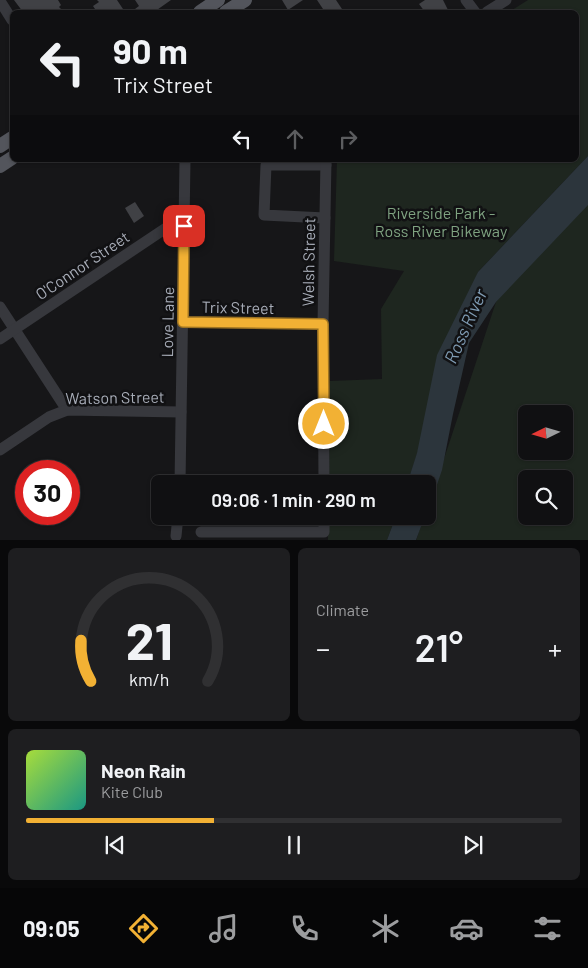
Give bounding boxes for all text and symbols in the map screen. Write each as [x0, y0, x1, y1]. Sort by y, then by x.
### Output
text: 90 m [113, 29, 188, 71]
icon: left [30, 30, 95, 95]
text: Trix Street [113, 71, 213, 97]
icon: left [228, 125, 256, 153]
icon: ahead [281, 125, 309, 153]
icon: right [334, 125, 362, 153]
park label: Riverside Park - Ross River Bikeway [375, 203, 508, 240]
pin [163, 205, 205, 247]
icon: arrive [170, 212, 198, 240]
street label: Welsh Street [298, 217, 318, 307]
street label: O'Connor Street [31, 227, 133, 303]
water label: Ross River [439, 285, 491, 367]
street label: Love Lane [157, 286, 177, 358]
street label: Trix Street [201, 297, 275, 317]
street label: Watson Street [65, 387, 165, 407]
position arrow [297, 397, 349, 449]
north arrow [518, 405, 572, 460]
map controls [518, 405, 573, 525]
speed limit sign: 30 [15, 460, 80, 525]
button: search [518, 470, 573, 525]
text: 09:06 · 1 min · 290 m [211, 488, 376, 511]
text: Climate [316, 600, 369, 619]
text: 21 [125, 608, 173, 670]
text: 21° [415, 624, 463, 670]
text: − [316, 631, 330, 665]
text: + [548, 631, 562, 665]
text: km/h [129, 668, 169, 690]
text: Neon Rain [101, 759, 186, 782]
text: Kite Club [101, 782, 163, 801]
icon: previous [101, 831, 129, 859]
icon: pause [280, 831, 308, 859]
icon: next [459, 831, 487, 859]
icon: directions [126, 911, 161, 946]
icon: music [206, 911, 241, 946]
icon: phone [287, 911, 322, 946]
icon: climate [368, 911, 403, 946]
icon: car [449, 911, 484, 946]
icon: filters [530, 911, 565, 946]
text: 09:05 [23, 915, 80, 941]

